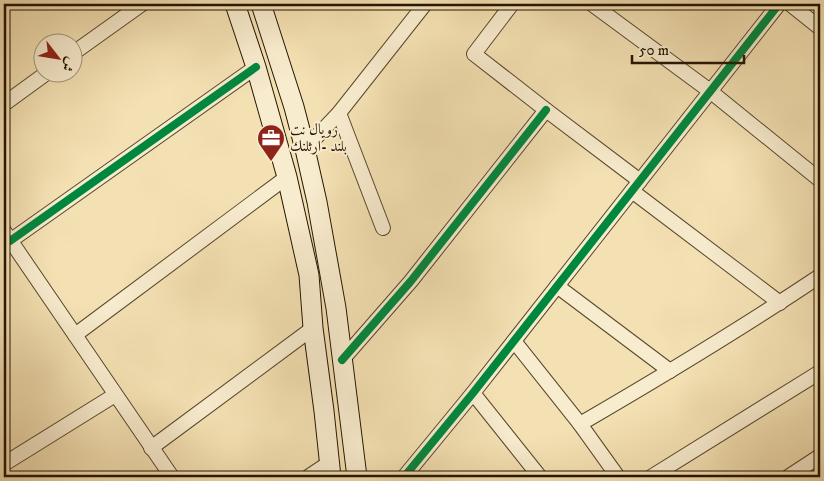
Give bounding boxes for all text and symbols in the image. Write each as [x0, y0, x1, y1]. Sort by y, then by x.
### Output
north arrow [32, 32, 82, 82]
scale bar [632, 32, 744, 64]
text: 50 m [639, 41, 669, 60]
text: ش [57, 54, 80, 75]
place label: رويال نت بلند -ارثلنك [290, 120, 347, 156]
office icon: رويال نت بلند -ارثلنك [256, 123, 286, 162]

